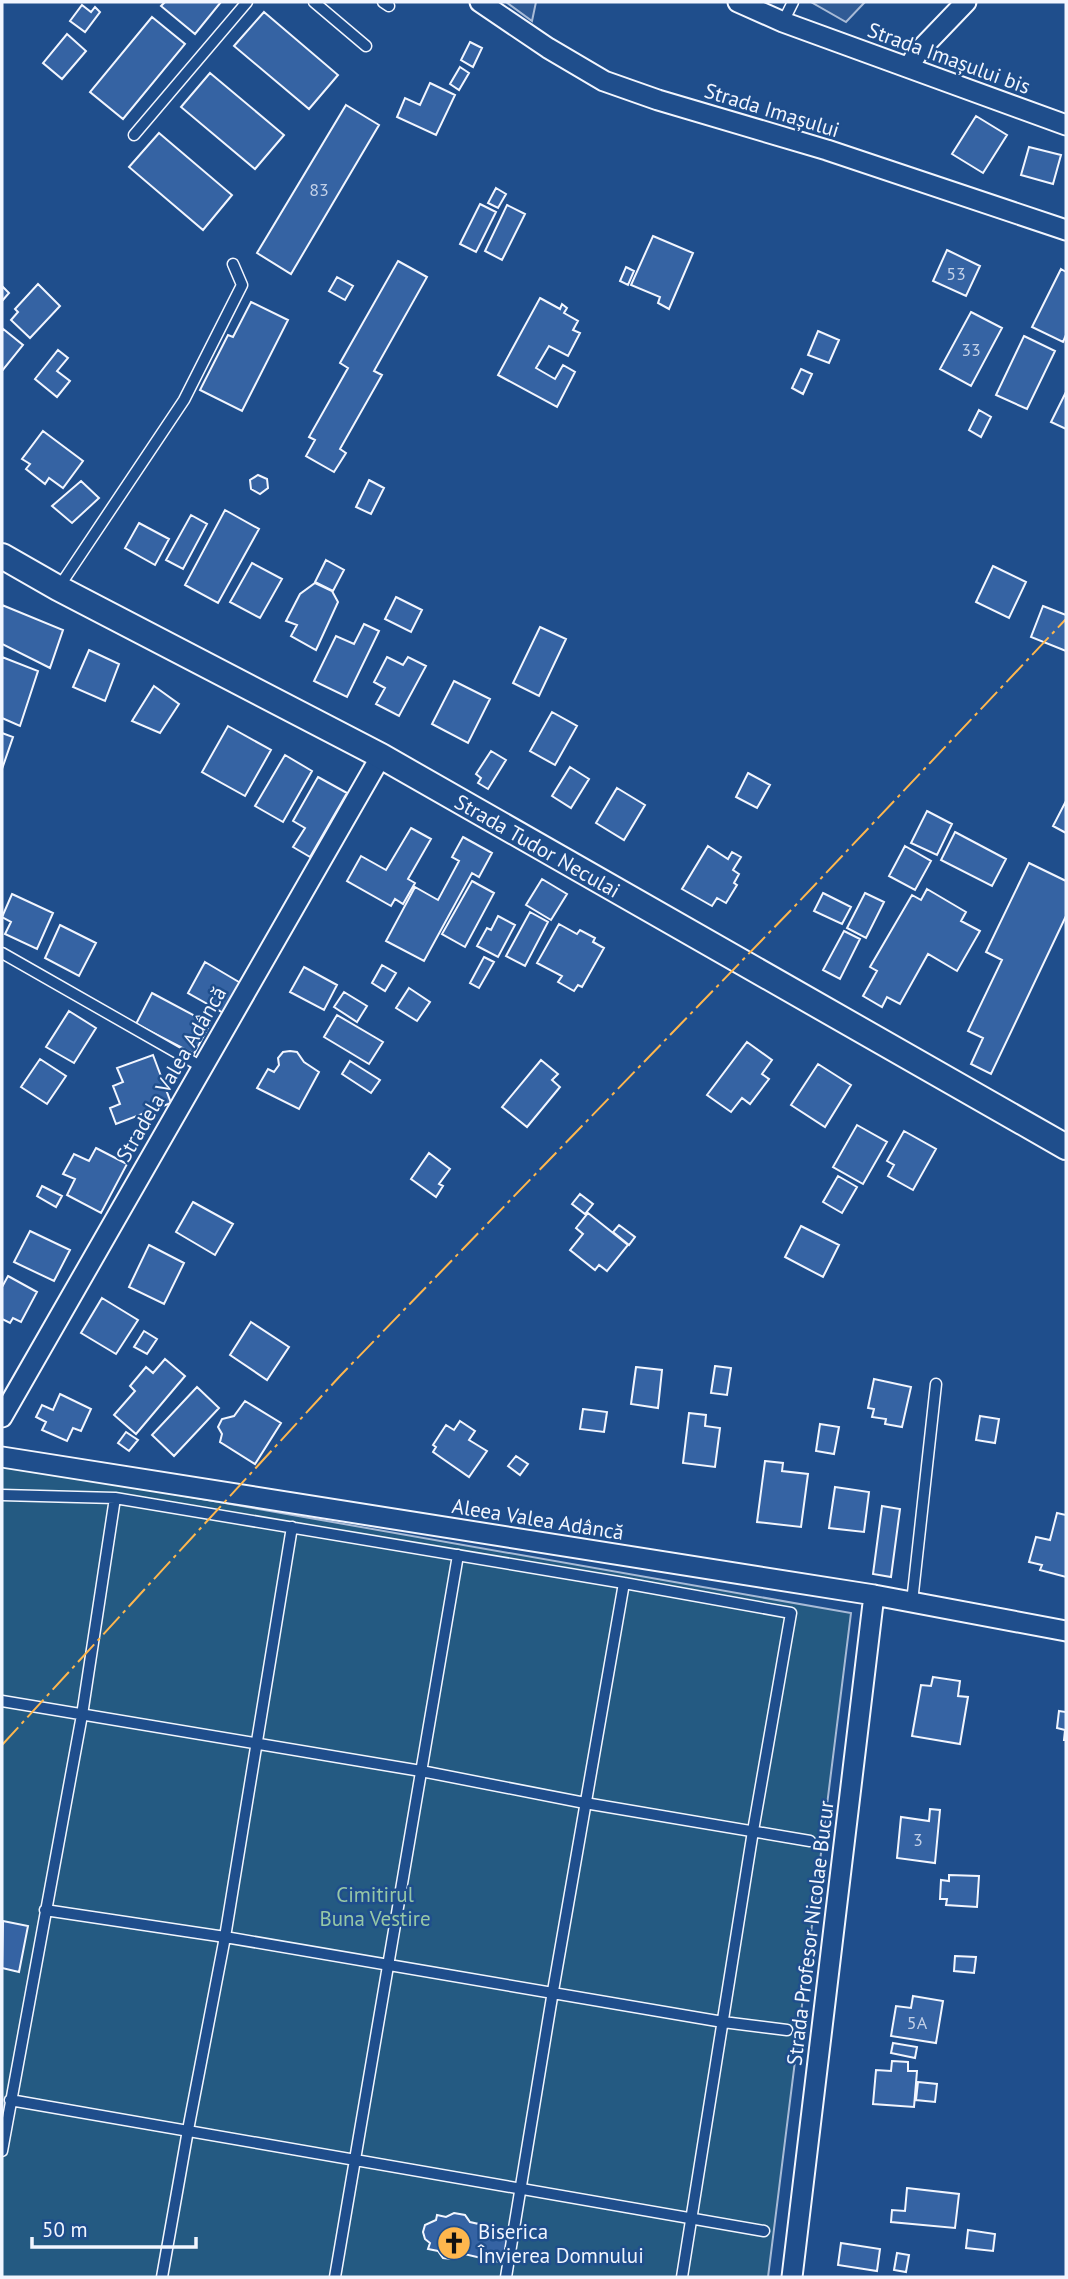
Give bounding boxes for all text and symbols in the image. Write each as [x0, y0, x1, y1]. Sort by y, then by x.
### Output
street label: Strada Imașului bis [864, 16, 1034, 100]
street label: Strada Imașului [701, 77, 843, 143]
house number: 83 [309, 178, 329, 201]
house number: 53 [946, 262, 966, 285]
house number: 33 [961, 338, 981, 361]
street label: Strada Tudor Neculai [450, 788, 625, 903]
street label: Stradela Valea Adâncă [110, 981, 232, 1167]
street label: Aleea Valea Adâncă [450, 1492, 626, 1546]
street label: Strada Profesor Nicolae Bucur [780, 1799, 840, 2067]
house number: 3 [913, 1828, 923, 1851]
park label: Cimitirul Buna Vestire [319, 1881, 431, 1932]
house number: 5A [907, 2011, 928, 2034]
scale bar [32, 2206, 196, 2250]
text: 50 m [42, 2216, 88, 2243]
place label: Biserica Învierea Domnului [477, 2218, 644, 2269]
church icon: Biserica Învierea Domnului [435, 2224, 473, 2262]

